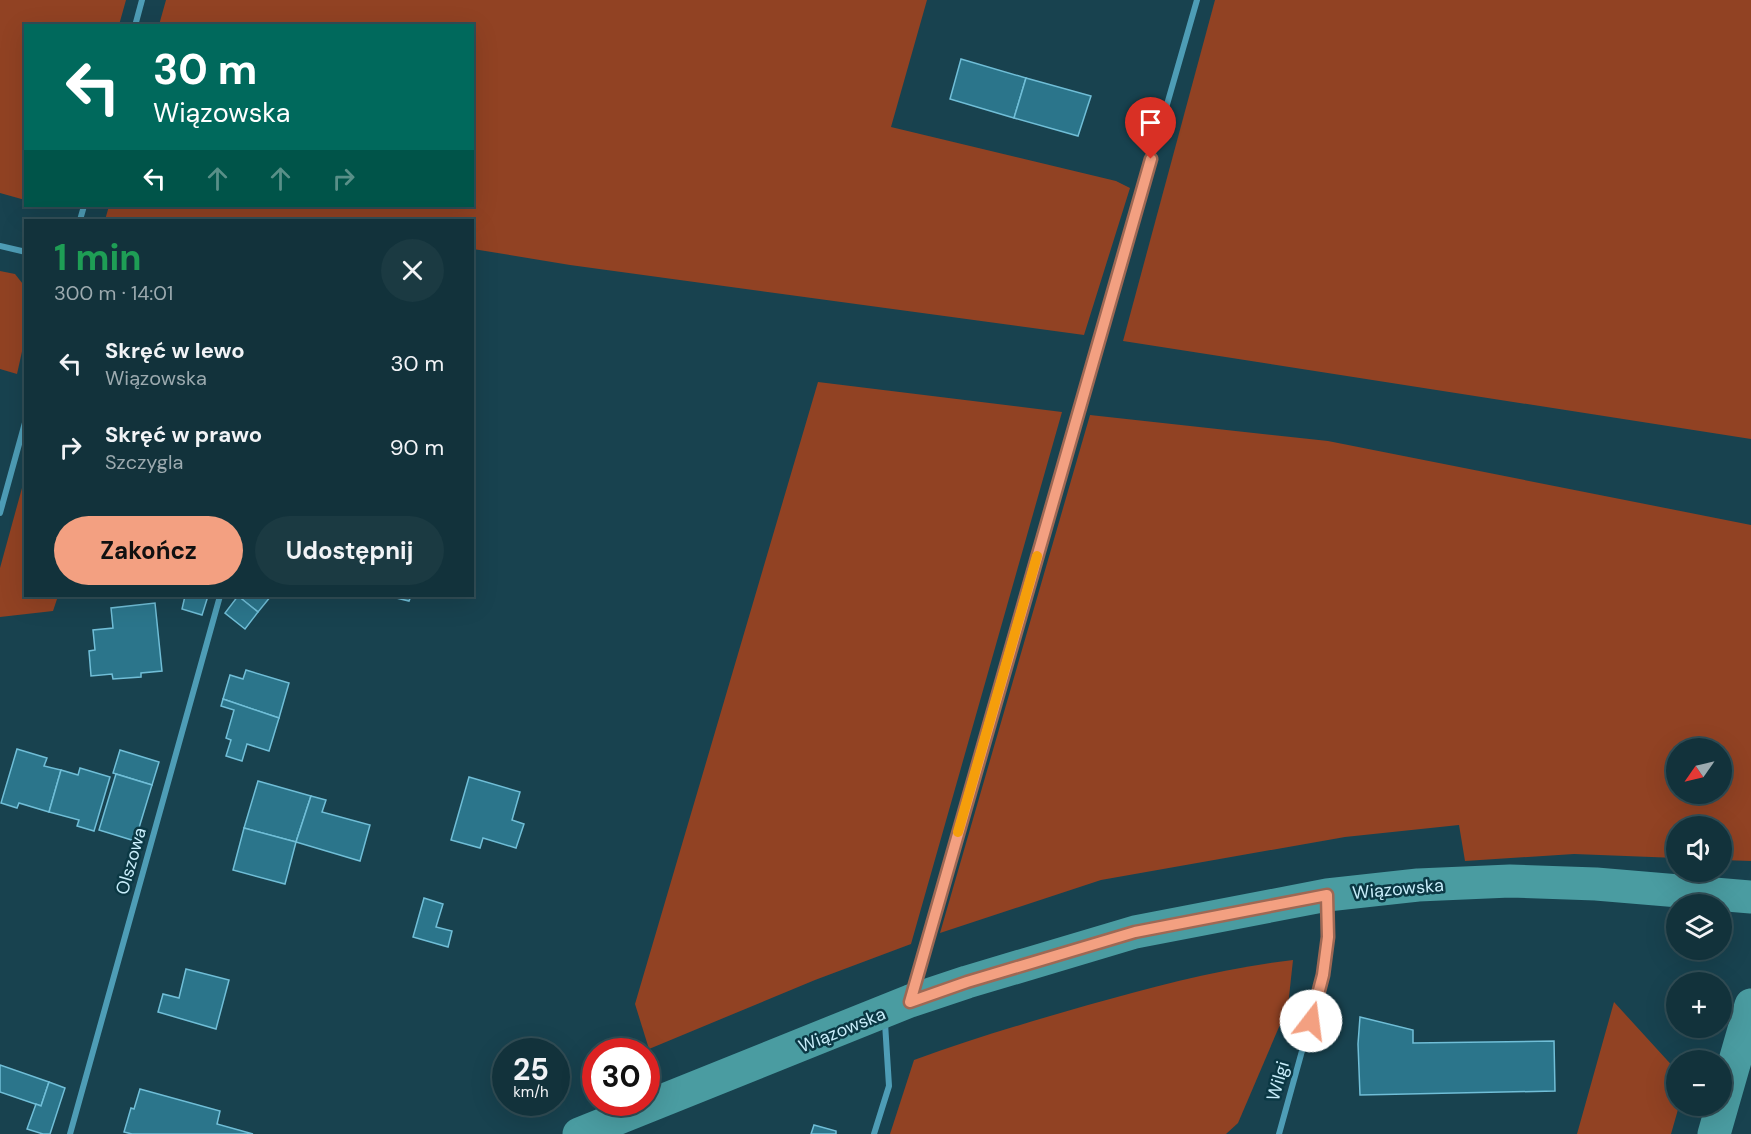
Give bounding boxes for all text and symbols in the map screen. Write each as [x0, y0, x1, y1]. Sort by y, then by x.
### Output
text: 30 m [153, 42, 257, 97]
icon: left [54, 48, 132, 126]
text: Wiązowska [153, 95, 291, 130]
pin [1125, 97, 1176, 159]
icon: arrive [1134, 106, 1167, 139]
icon: left [138, 162, 171, 195]
icon: ahead [201, 162, 234, 195]
icon: ahead [264, 162, 297, 195]
icon: right [327, 162, 360, 195]
text: 1 min [54, 234, 142, 281]
button: close [381, 239, 444, 302]
text: 300 m · 14:01 [54, 280, 173, 306]
text: Skręć w lewo [105, 336, 245, 365]
icon: left [54, 347, 87, 380]
text: 30 m [390, 349, 444, 378]
text: Wiązowska [105, 365, 207, 391]
text: Skręć w prawo [105, 420, 262, 449]
icon: right [54, 431, 87, 464]
text: 90 m [390, 433, 444, 462]
text: Szczygla [105, 449, 183, 475]
button: Zakończ [54, 516, 243, 585]
button: Udostępnij [255, 516, 444, 585]
north arrow [1666, 738, 1732, 804]
map controls [1666, 738, 1732, 1116]
button: sound [1666, 816, 1732, 882]
street label: Olszowa [110, 825, 152, 897]
street label: Wiązowska [1351, 873, 1445, 905]
button: layers [1666, 894, 1732, 960]
button: + [1666, 972, 1732, 1038]
position arrow [1279, 989, 1343, 1053]
street label: Wiązowska [795, 1002, 889, 1058]
speed limit sign: 30 [582, 1038, 660, 1116]
text: 25 [513, 1050, 549, 1089]
button: − [1666, 1050, 1732, 1116]
street label: Wilgi [1261, 1058, 1295, 1104]
text: km/h [513, 1082, 549, 1102]

